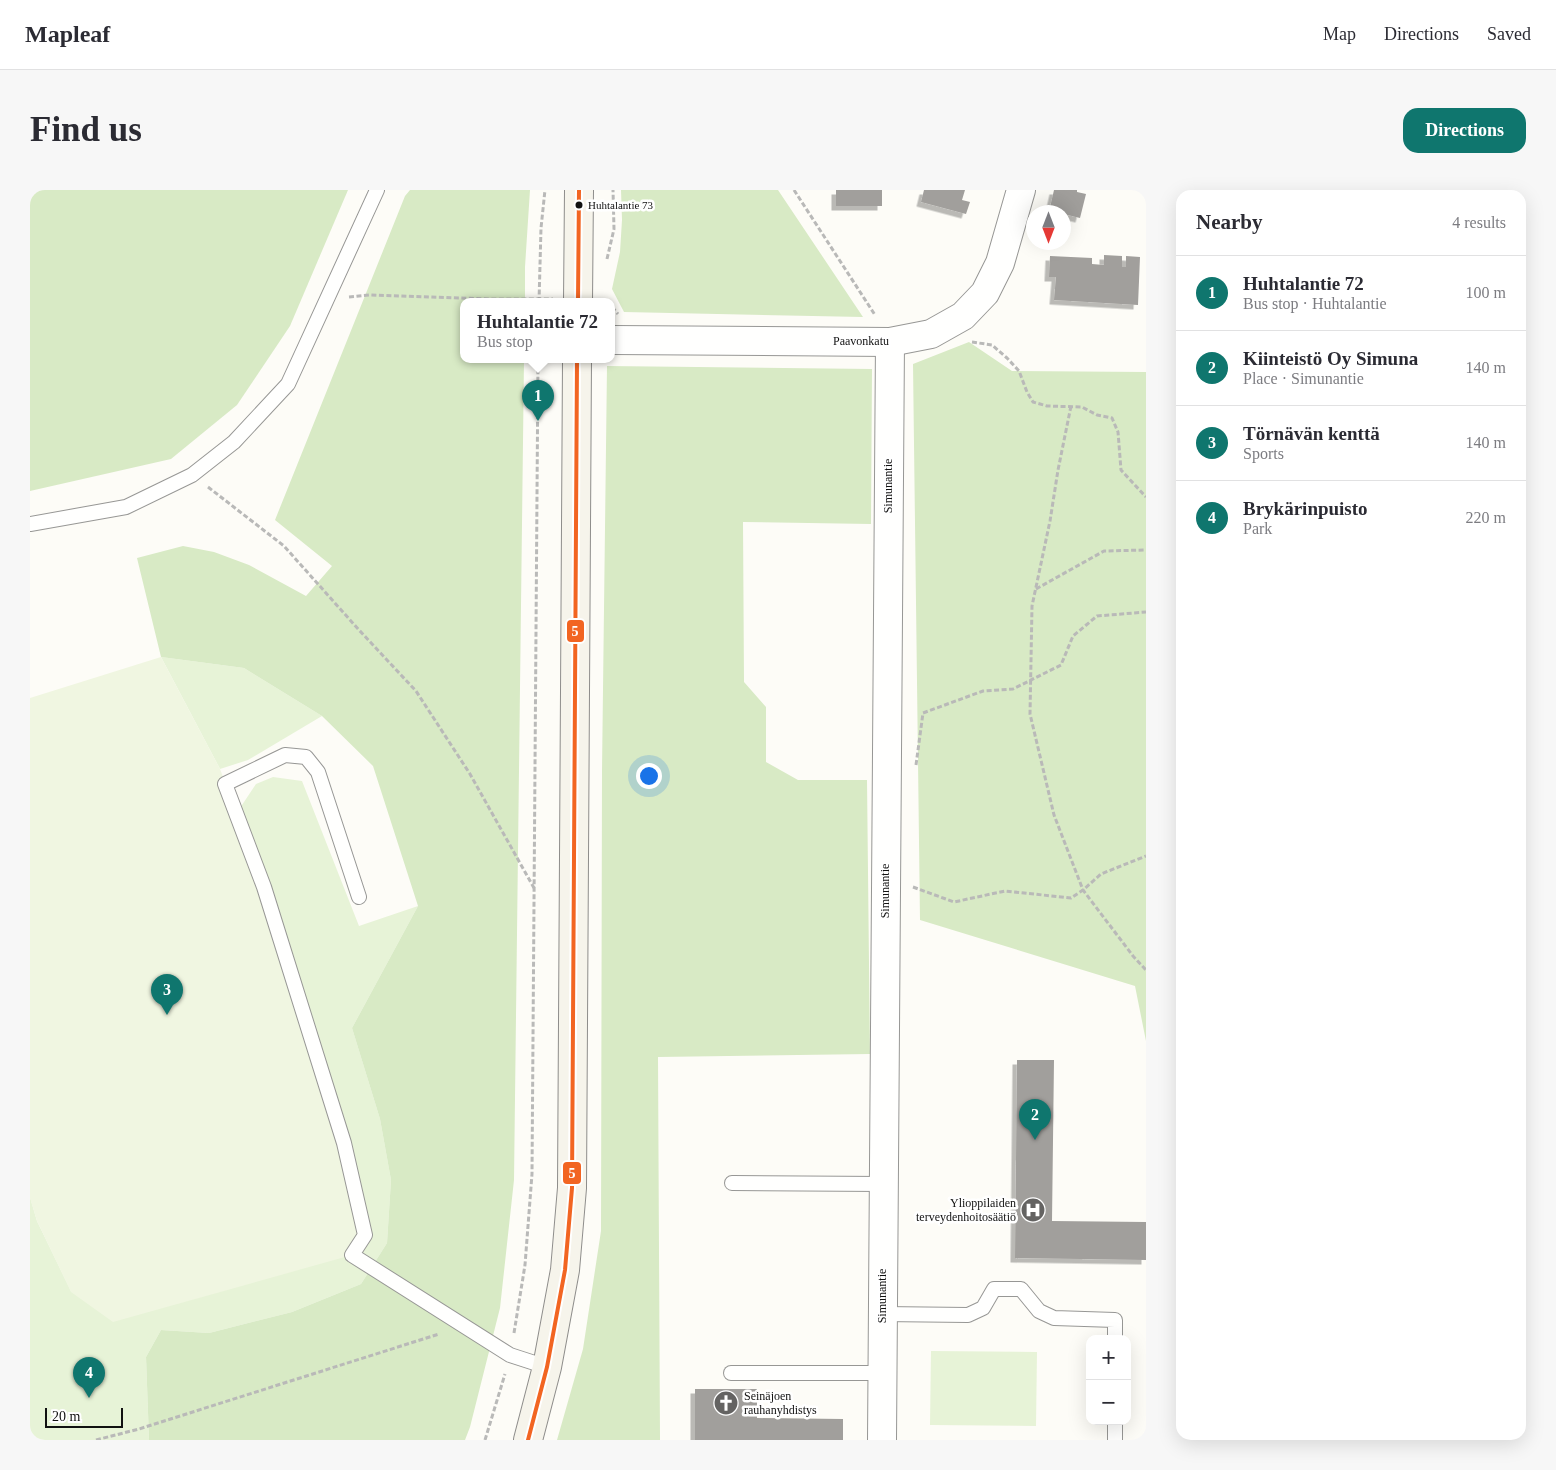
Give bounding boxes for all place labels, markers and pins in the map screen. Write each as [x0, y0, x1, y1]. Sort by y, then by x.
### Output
place label: Huhtalantie 73 [588, 199, 654, 211]
marker: Huhtalantie 73 [574, 200, 584, 210]
pin: 1 [522, 380, 554, 421]
pin: 3 [151, 974, 183, 1015]
pin: 2 [1019, 1099, 1051, 1140]
place label: Ylioppilaiden terveydenhoitosäätiö [916, 1196, 1016, 1224]
hospital icon: Ylioppilaiden terveydenhoitosäätiö [1020, 1197, 1046, 1223]
pin: 4 [73, 1357, 105, 1398]
place label: Seinäjoen rauhanyhdistys [744, 1389, 817, 1417]
church icon: Seinäjoen rauhanyhdistys [713, 1390, 739, 1416]

